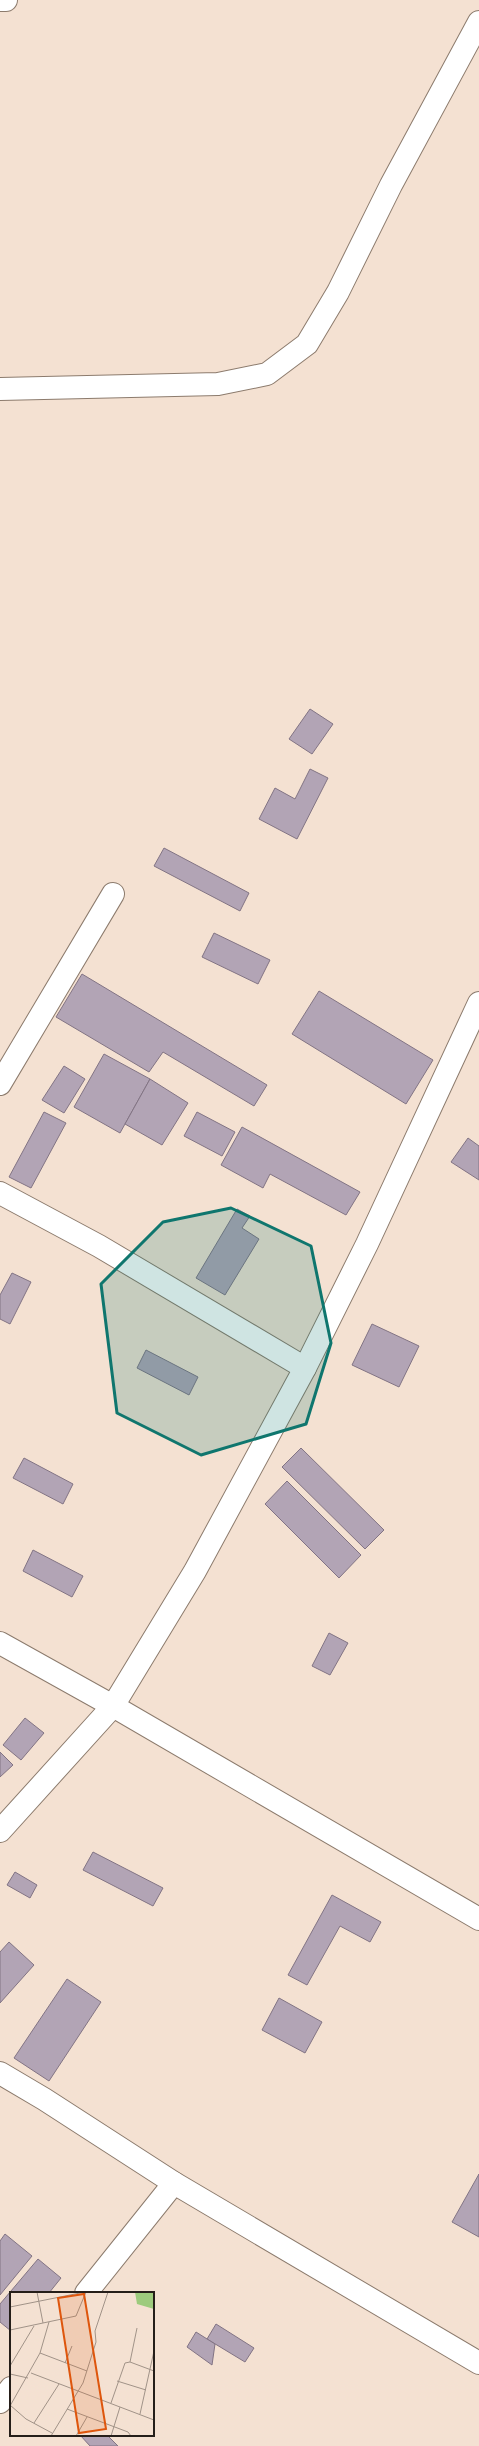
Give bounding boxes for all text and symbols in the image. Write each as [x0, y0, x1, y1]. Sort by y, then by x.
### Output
inset map [10, 2292, 154, 2436]

